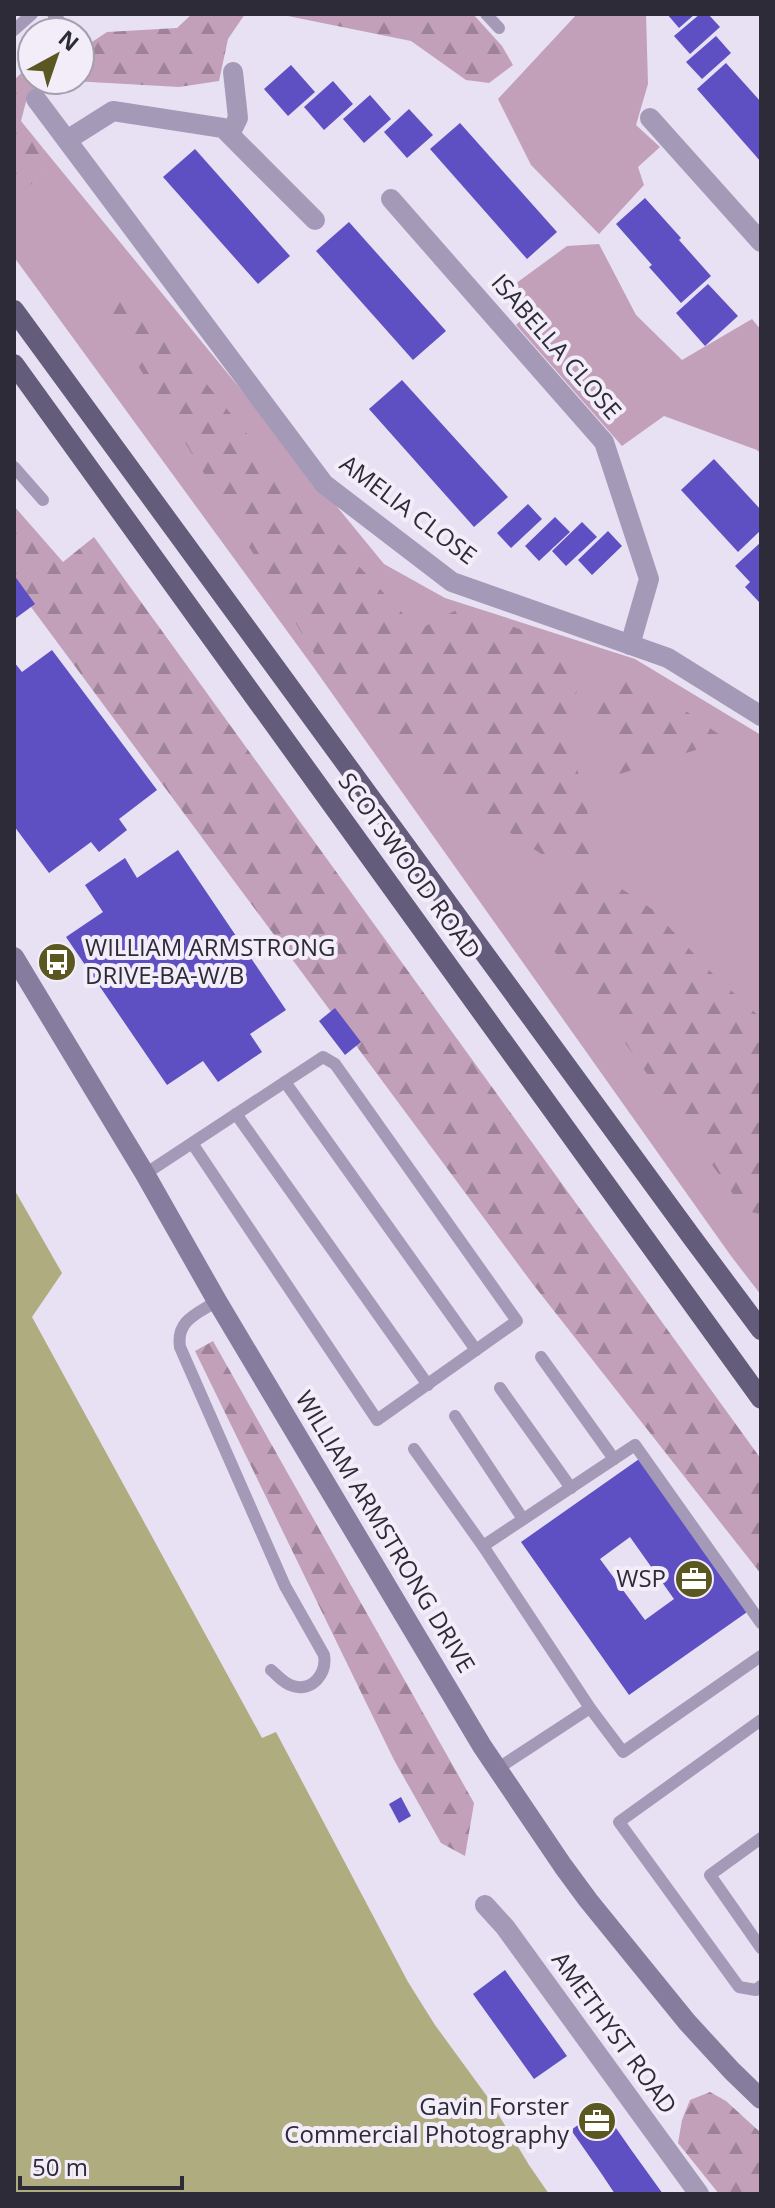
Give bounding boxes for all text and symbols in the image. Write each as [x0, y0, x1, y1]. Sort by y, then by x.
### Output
north arrow [16, 16, 96, 96]
text: N [53, 23, 86, 57]
street label: ISABELLA CLOSE [485, 266, 630, 426]
street label: AMELIA CLOSE [334, 446, 484, 571]
street label: SCOTSWOOD ROAD [331, 765, 489, 965]
place label: WILLIAM ARMSTRONG DRIVE-BA-W/B [85, 930, 336, 991]
bus stop icon: WILLIAM ARMSTRONG DRIVE-BA-W/B [36, 941, 78, 983]
street label: WILLIAM ARMSTRONG DRIVE [289, 1384, 484, 1678]
office icon: WSP [673, 1558, 715, 1600]
place label: WSP [616, 1561, 666, 1594]
street label: AMETHYST ROAD [545, 1944, 685, 2120]
place label: Gavin Forster Commercial Photography [284, 2089, 570, 2150]
office icon: Gavin Forster Commercial Photography [576, 2100, 618, 2142]
scale bar [20, 2140, 182, 2190]
text: 50 m [32, 2150, 88, 2183]

